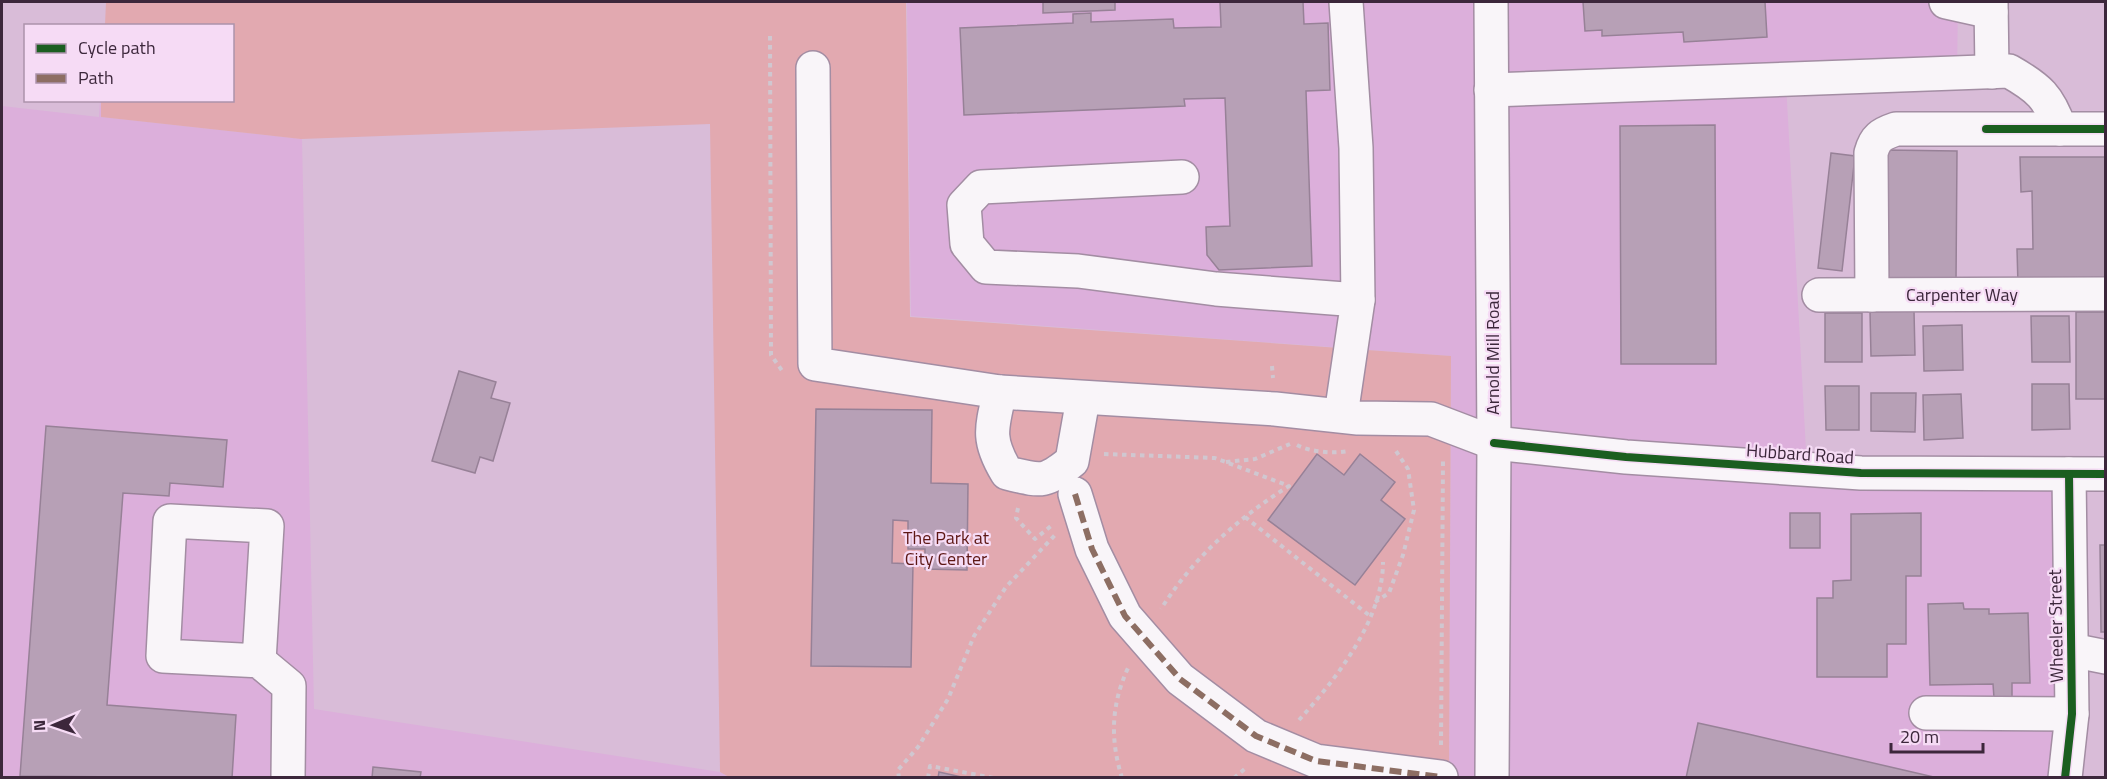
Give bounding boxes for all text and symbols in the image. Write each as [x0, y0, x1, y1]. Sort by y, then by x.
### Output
legend [24, 24, 234, 102]
text: Cycle path [78, 34, 156, 61]
text: Path [78, 64, 114, 91]
street label: Carpenter Way [1906, 281, 2018, 308]
street label: Arnold Mill Road [1479, 291, 1506, 415]
street label: Hubbard Road [1745, 436, 1855, 471]
park label: The Park at City Center [903, 524, 990, 572]
street label: Wheeler Street [2041, 568, 2070, 683]
north arrow [24, 695, 84, 755]
scale bar [1891, 716, 1982, 754]
text: N [27, 720, 51, 731]
text: 20 m [1900, 723, 1939, 750]

